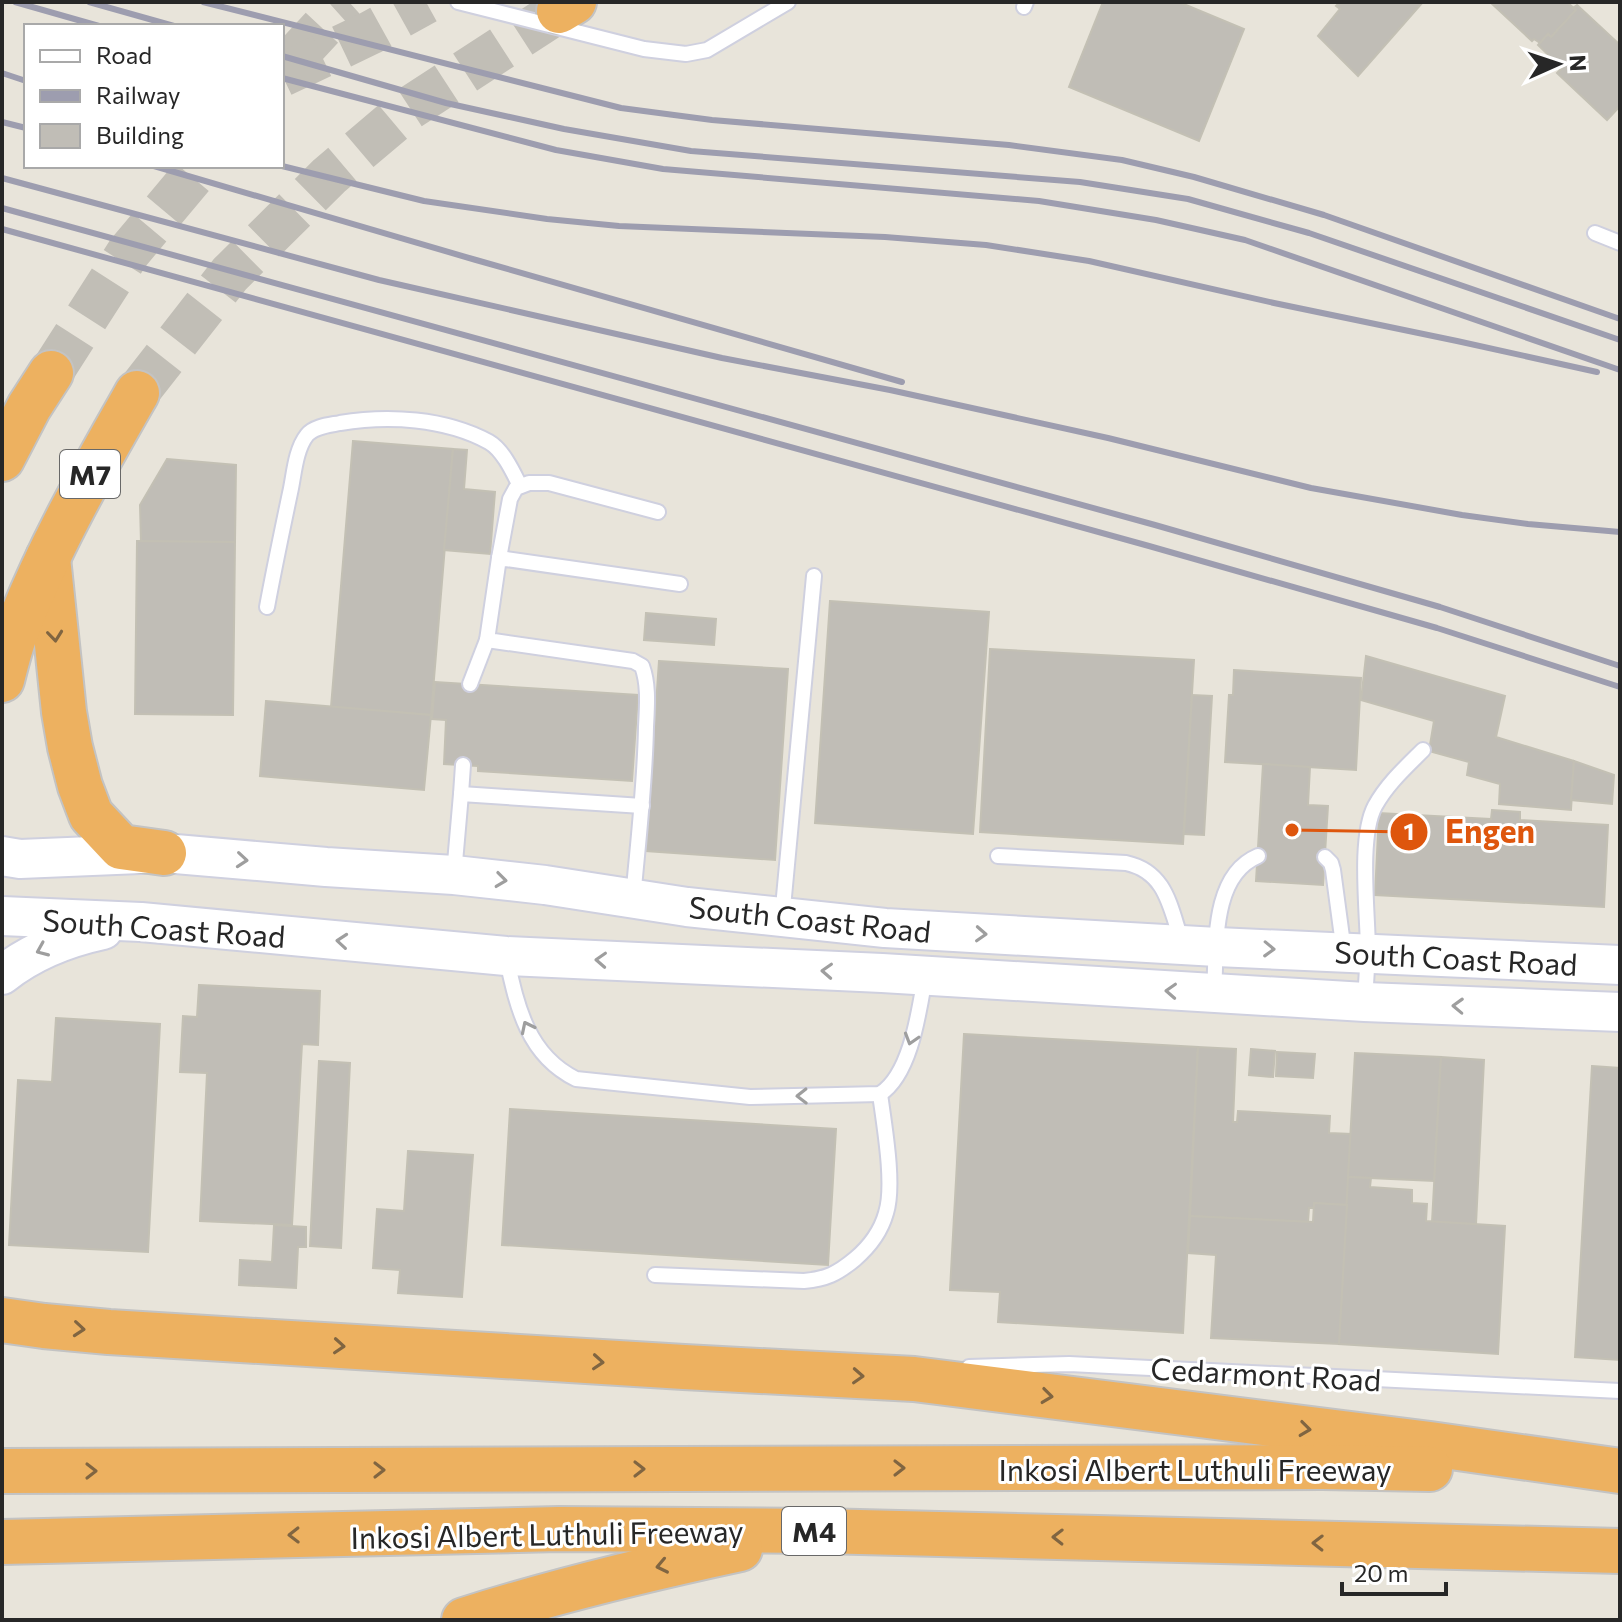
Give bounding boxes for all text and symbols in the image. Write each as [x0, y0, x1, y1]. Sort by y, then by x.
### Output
legend [24, 24, 284, 168]
north arrow [1518, 24, 1598, 104]
text: Road [96, 40, 152, 69]
text: N [1565, 54, 1592, 72]
text: Railway [96, 80, 181, 109]
text: Building [96, 120, 184, 149]
road number: M7 [60, 450, 120, 498]
one-way arrow [47, 630, 64, 643]
callout: Engen [1389, 804, 1551, 860]
text: Engen [1445, 810, 1535, 850]
text: 1 [1404, 816, 1414, 845]
one-way arrow [236, 851, 249, 868]
one-way arrow [495, 872, 508, 889]
street label: South Coast Road [687, 887, 933, 949]
street label: South Coast Road [41, 900, 287, 954]
one-way arrow [975, 925, 988, 942]
one-way arrow [335, 932, 348, 949]
street label: South Coast Road [1334, 932, 1578, 982]
one-way arrow [36, 940, 50, 956]
one-way arrow [1263, 941, 1276, 958]
one-way arrow [594, 952, 607, 969]
one-way arrow [820, 962, 833, 979]
one-way arrow [1164, 983, 1177, 1000]
one-way arrow [1451, 997, 1464, 1014]
one-way arrow [521, 1020, 537, 1035]
one-way arrow [904, 1032, 920, 1046]
one-way arrow [795, 1087, 808, 1104]
one-way arrow [73, 1320, 86, 1337]
one-way arrow [333, 1337, 346, 1354]
street label: Cedarmont Road [1150, 1348, 1382, 1398]
one-way arrow [592, 1353, 605, 1370]
one-way arrow [852, 1368, 865, 1385]
one-way arrow [1040, 1387, 1054, 1404]
one-way arrow [1299, 1420, 1312, 1437]
street label: Inkosi Albert Luthuli Freeway [998, 1450, 1392, 1487]
one-way arrow [893, 1459, 906, 1477]
one-way arrow [633, 1460, 646, 1478]
one-way arrow [373, 1461, 386, 1479]
one-way arrow [85, 1462, 98, 1480]
road number: M4 [782, 1507, 846, 1555]
street label: Inkosi Albert Luthuli Freeway [350, 1511, 744, 1555]
one-way arrow [287, 1527, 300, 1544]
one-way arrow [1051, 1528, 1064, 1546]
one-way arrow [1311, 1535, 1324, 1552]
scale bar [1342, 1546, 1446, 1596]
one-way arrow [656, 1557, 669, 1574]
text: 20 m [1354, 1558, 1408, 1587]

